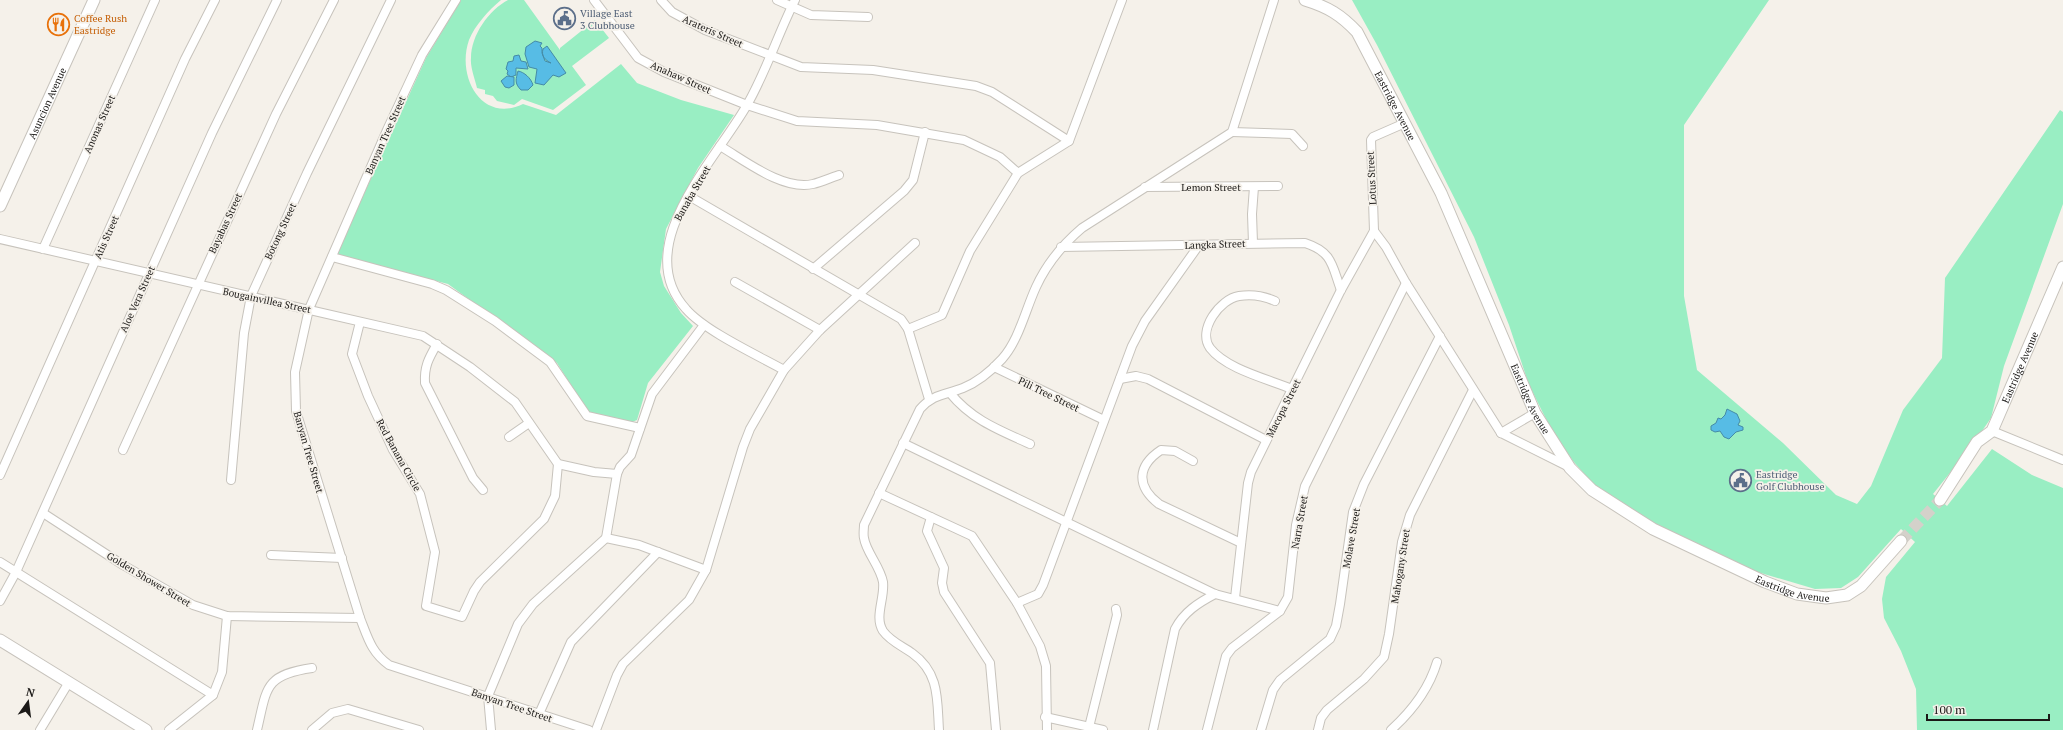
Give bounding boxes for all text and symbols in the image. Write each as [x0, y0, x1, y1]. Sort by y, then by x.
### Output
public building icon: Village East 3 Clubhouse [551, 6, 577, 32]
place label: Village East 3 Clubhouse [580, 7, 635, 32]
restaurant icon: Coffee Rush Eastridge [45, 11, 71, 37]
place label: Coffee Rush Eastridge [74, 12, 127, 37]
street label: Arateris Street [681, 12, 745, 51]
street label: Anahaw Street [648, 58, 713, 97]
street label: Asuncion Avenue [25, 66, 69, 141]
street label: Eastridge Avenue [1371, 69, 1419, 143]
street label: Anonas Street [81, 93, 118, 156]
street label: Banyan Tree Street [362, 94, 409, 176]
street label: Lotus Street [1364, 150, 1379, 205]
street label: Banaba Street [671, 163, 714, 223]
street label: Lemon Street [1181, 181, 1241, 194]
street label: Bayabas Street [206, 191, 245, 256]
street label: Botong Street [262, 201, 299, 262]
street label: Atis Street [91, 213, 122, 261]
street label: Langka Street [1184, 237, 1246, 252]
street label: Aloe Vera Street [117, 264, 158, 335]
street label: Bougainvillea Street [222, 285, 313, 316]
street label: Eastridge Avenue [1999, 330, 2041, 405]
street label: Eastridge Avenue [1508, 362, 1553, 437]
street label: Pili Tree Street [1016, 374, 1082, 415]
street label: Macopa Street [1263, 377, 1304, 439]
street label: Banyan Tree Street [291, 410, 326, 495]
street label: Red Banana Circle [373, 417, 424, 494]
public building icon: Eastridge Golf Clubhouse [1728, 467, 1754, 493]
place label: Eastridge Golf Clubhouse [1756, 468, 1824, 493]
street label: Narra Street [1288, 494, 1311, 550]
street label: Molave Street [1340, 506, 1363, 569]
street label: Mahogany Street [1388, 527, 1413, 604]
street label: Golden Shower Street [104, 549, 194, 610]
street label: Eastridge Avenue [1753, 572, 1831, 605]
north arrow [8, 682, 48, 722]
text: N [25, 684, 37, 700]
street label: Banyan Tree Street [470, 686, 554, 725]
scale bar [1927, 696, 2049, 722]
text: 100 m [1933, 702, 1966, 717]

